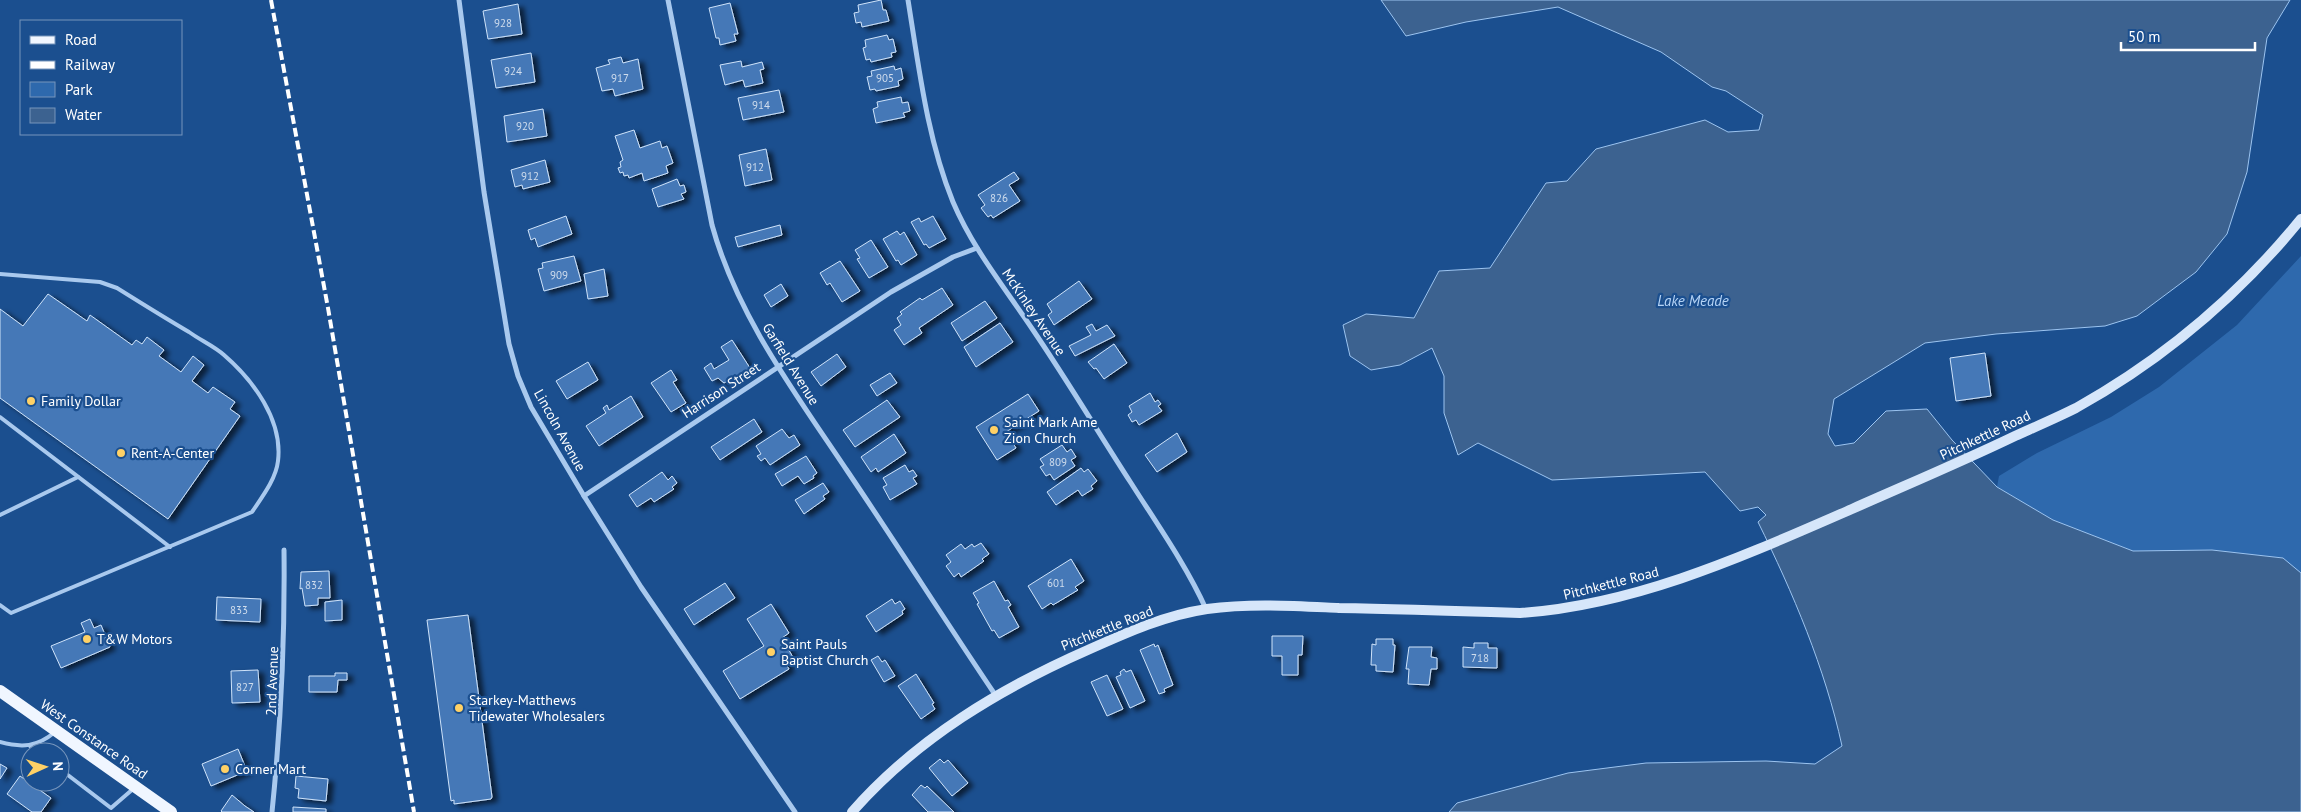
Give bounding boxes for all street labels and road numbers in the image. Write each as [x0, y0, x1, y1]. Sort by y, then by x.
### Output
street label: McKinley Avenue [998, 265, 1070, 359]
street label: Garfield Avenue [759, 320, 823, 408]
street label: Harrison Street [678, 358, 764, 422]
street label: Lincoln Avenue [530, 386, 590, 474]
street label: Pitchkettle Road [1937, 406, 2033, 464]
street label: Pitchkettle Road [1561, 562, 1661, 604]
street label: Pitchkettle Road [1058, 601, 1156, 655]
street label: 2nd Avenue [262, 646, 282, 716]
street label: West Constance Road [37, 695, 151, 783]

